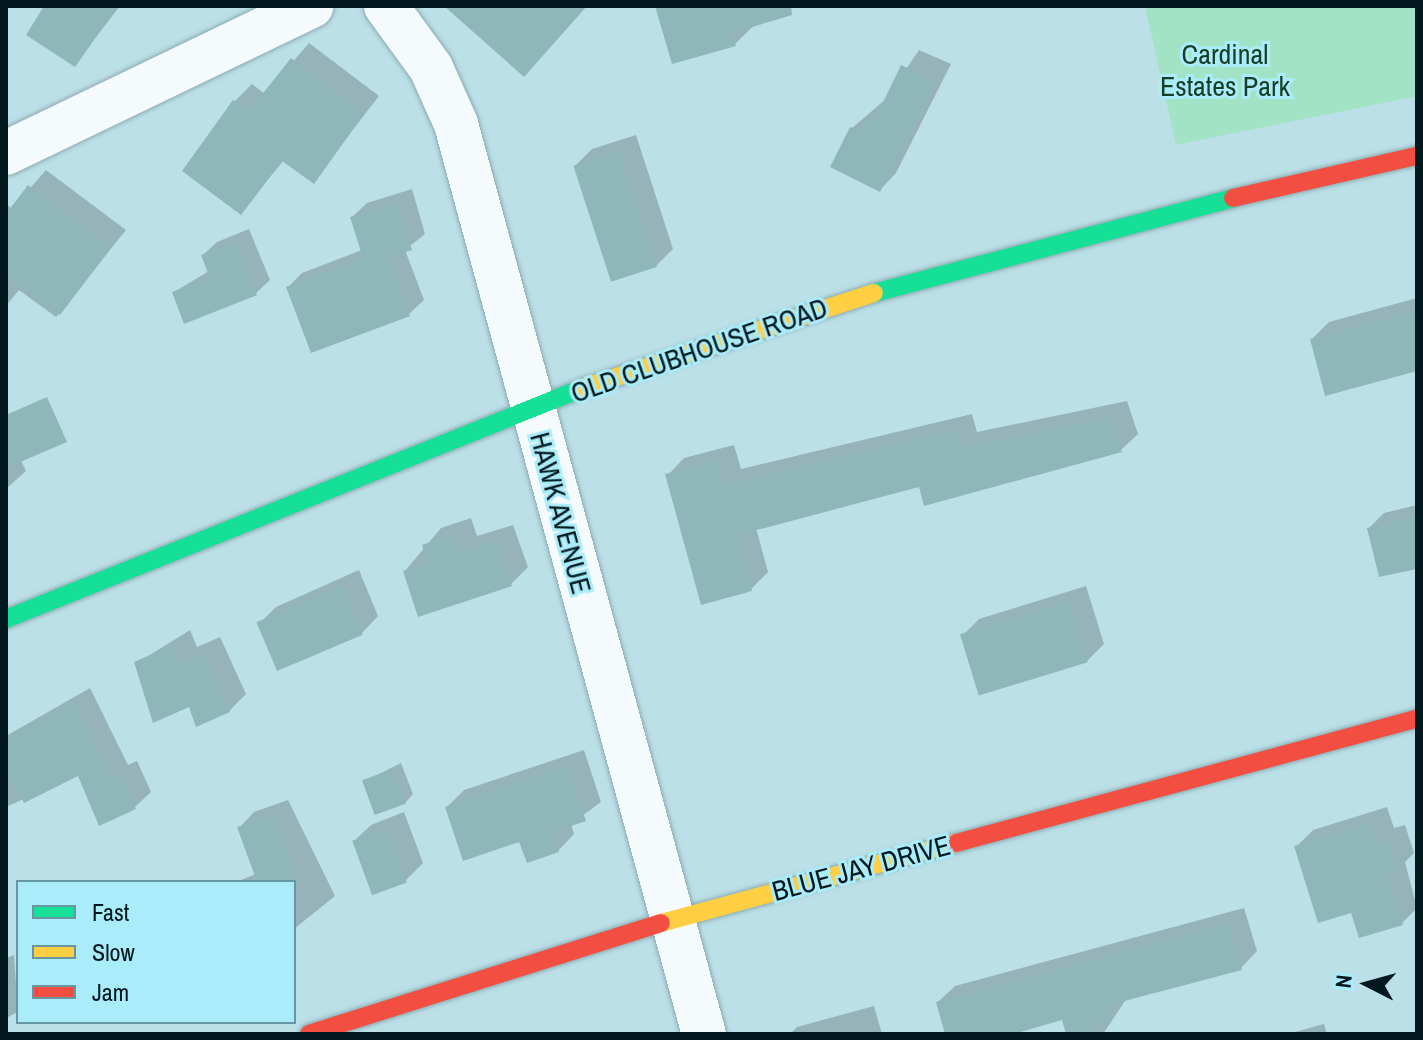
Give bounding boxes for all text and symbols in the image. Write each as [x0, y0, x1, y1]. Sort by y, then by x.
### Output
park label: Cardinal Estates Park [1160, 37, 1290, 103]
street label: OLD CLUBHOUSE ROAD [566, 290, 832, 410]
street label: HAWK AVENUE [523, 428, 599, 598]
street label: BLUE JAY DRIVE [768, 828, 954, 908]
legend [16, 880, 296, 1024]
text: Fast [92, 896, 129, 928]
text: Slow [92, 936, 135, 968]
north arrow [1327, 944, 1407, 1024]
text: N [1328, 973, 1359, 990]
text: Jam [92, 976, 129, 1008]

